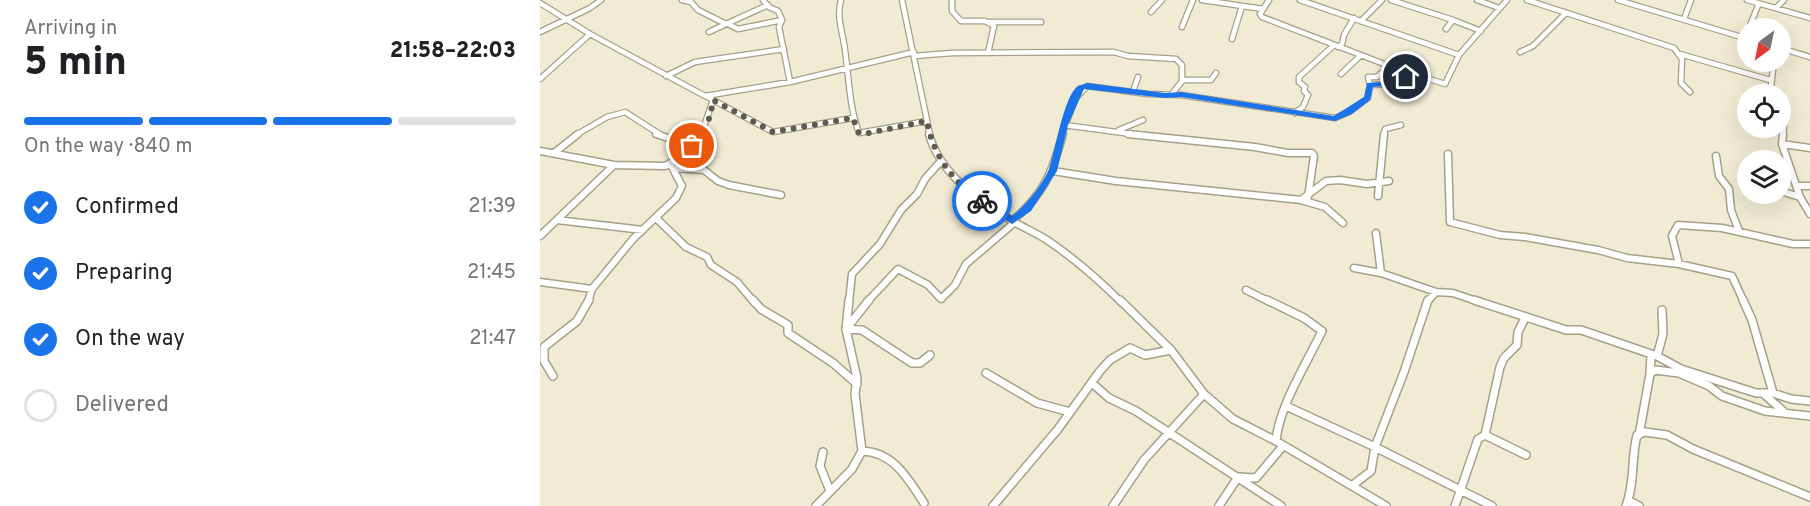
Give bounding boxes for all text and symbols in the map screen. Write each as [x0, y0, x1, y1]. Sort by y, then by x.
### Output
text: Arriving in [24, 16, 117, 42]
north arrow [1737, 18, 1791, 72]
map controls [1737, 18, 1791, 204]
text: 21:58–22:03 [390, 38, 516, 65]
text: 5 min [24, 40, 127, 89]
pin [1380, 51, 1431, 102]
icon: home [1389, 60, 1422, 93]
button: locate [1737, 84, 1791, 138]
pin [666, 120, 717, 171]
icon: bag [675, 129, 708, 162]
text: On the way · 840 m [24, 134, 193, 160]
button: layers [1737, 150, 1791, 204]
courier [952, 171, 1012, 231]
icon: bike [966, 185, 999, 218]
icon: check [24, 191, 57, 224]
text: Confirmed [75, 194, 179, 221]
text: 21:39 [468, 194, 516, 220]
icon: check [24, 257, 57, 290]
text: Preparing [75, 260, 173, 287]
text: 21:45 [467, 260, 516, 286]
icon: check [24, 323, 57, 356]
text: On the way [75, 326, 185, 353]
text: 21:47 [469, 326, 516, 352]
text: Delivered [75, 392, 169, 419]

